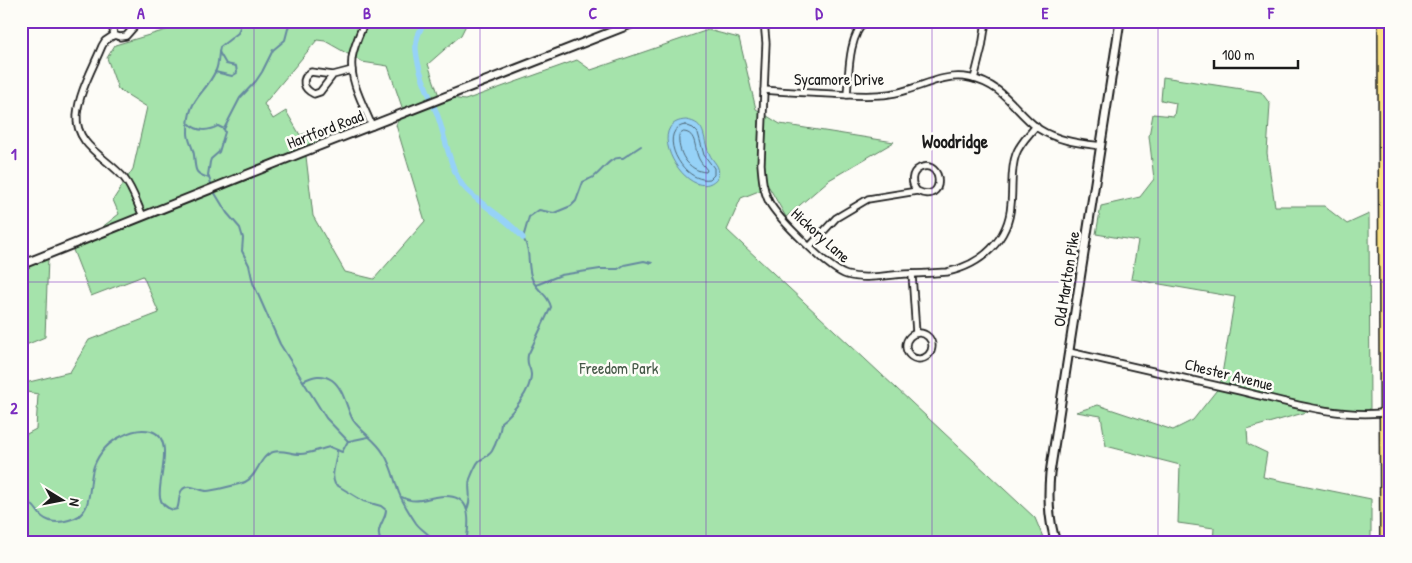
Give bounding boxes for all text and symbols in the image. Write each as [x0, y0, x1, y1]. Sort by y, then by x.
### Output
text: A [137, 2, 145, 24]
text: B [363, 2, 371, 24]
text: C [589, 2, 598, 24]
text: D [815, 2, 823, 24]
text: E [1041, 2, 1049, 24]
text: F [1267, 2, 1275, 24]
scale bar [1214, 38, 1298, 70]
text: 100 m [1222, 44, 1255, 65]
street label: Sycamore Drive [794, 68, 885, 90]
street label: Hartford Road [284, 104, 366, 154]
district label: Woodridge [922, 129, 989, 155]
text: 1 [11, 143, 17, 165]
street label: Hickory Lane [787, 202, 856, 268]
street label: Old Marlton Pike [1048, 229, 1085, 328]
street label: Chester Avenue [1183, 352, 1276, 396]
park label: Freedom Park [579, 357, 659, 379]
text: 2 [10, 397, 18, 419]
north arrow [38, 476, 88, 526]
text: N [65, 497, 85, 508]

